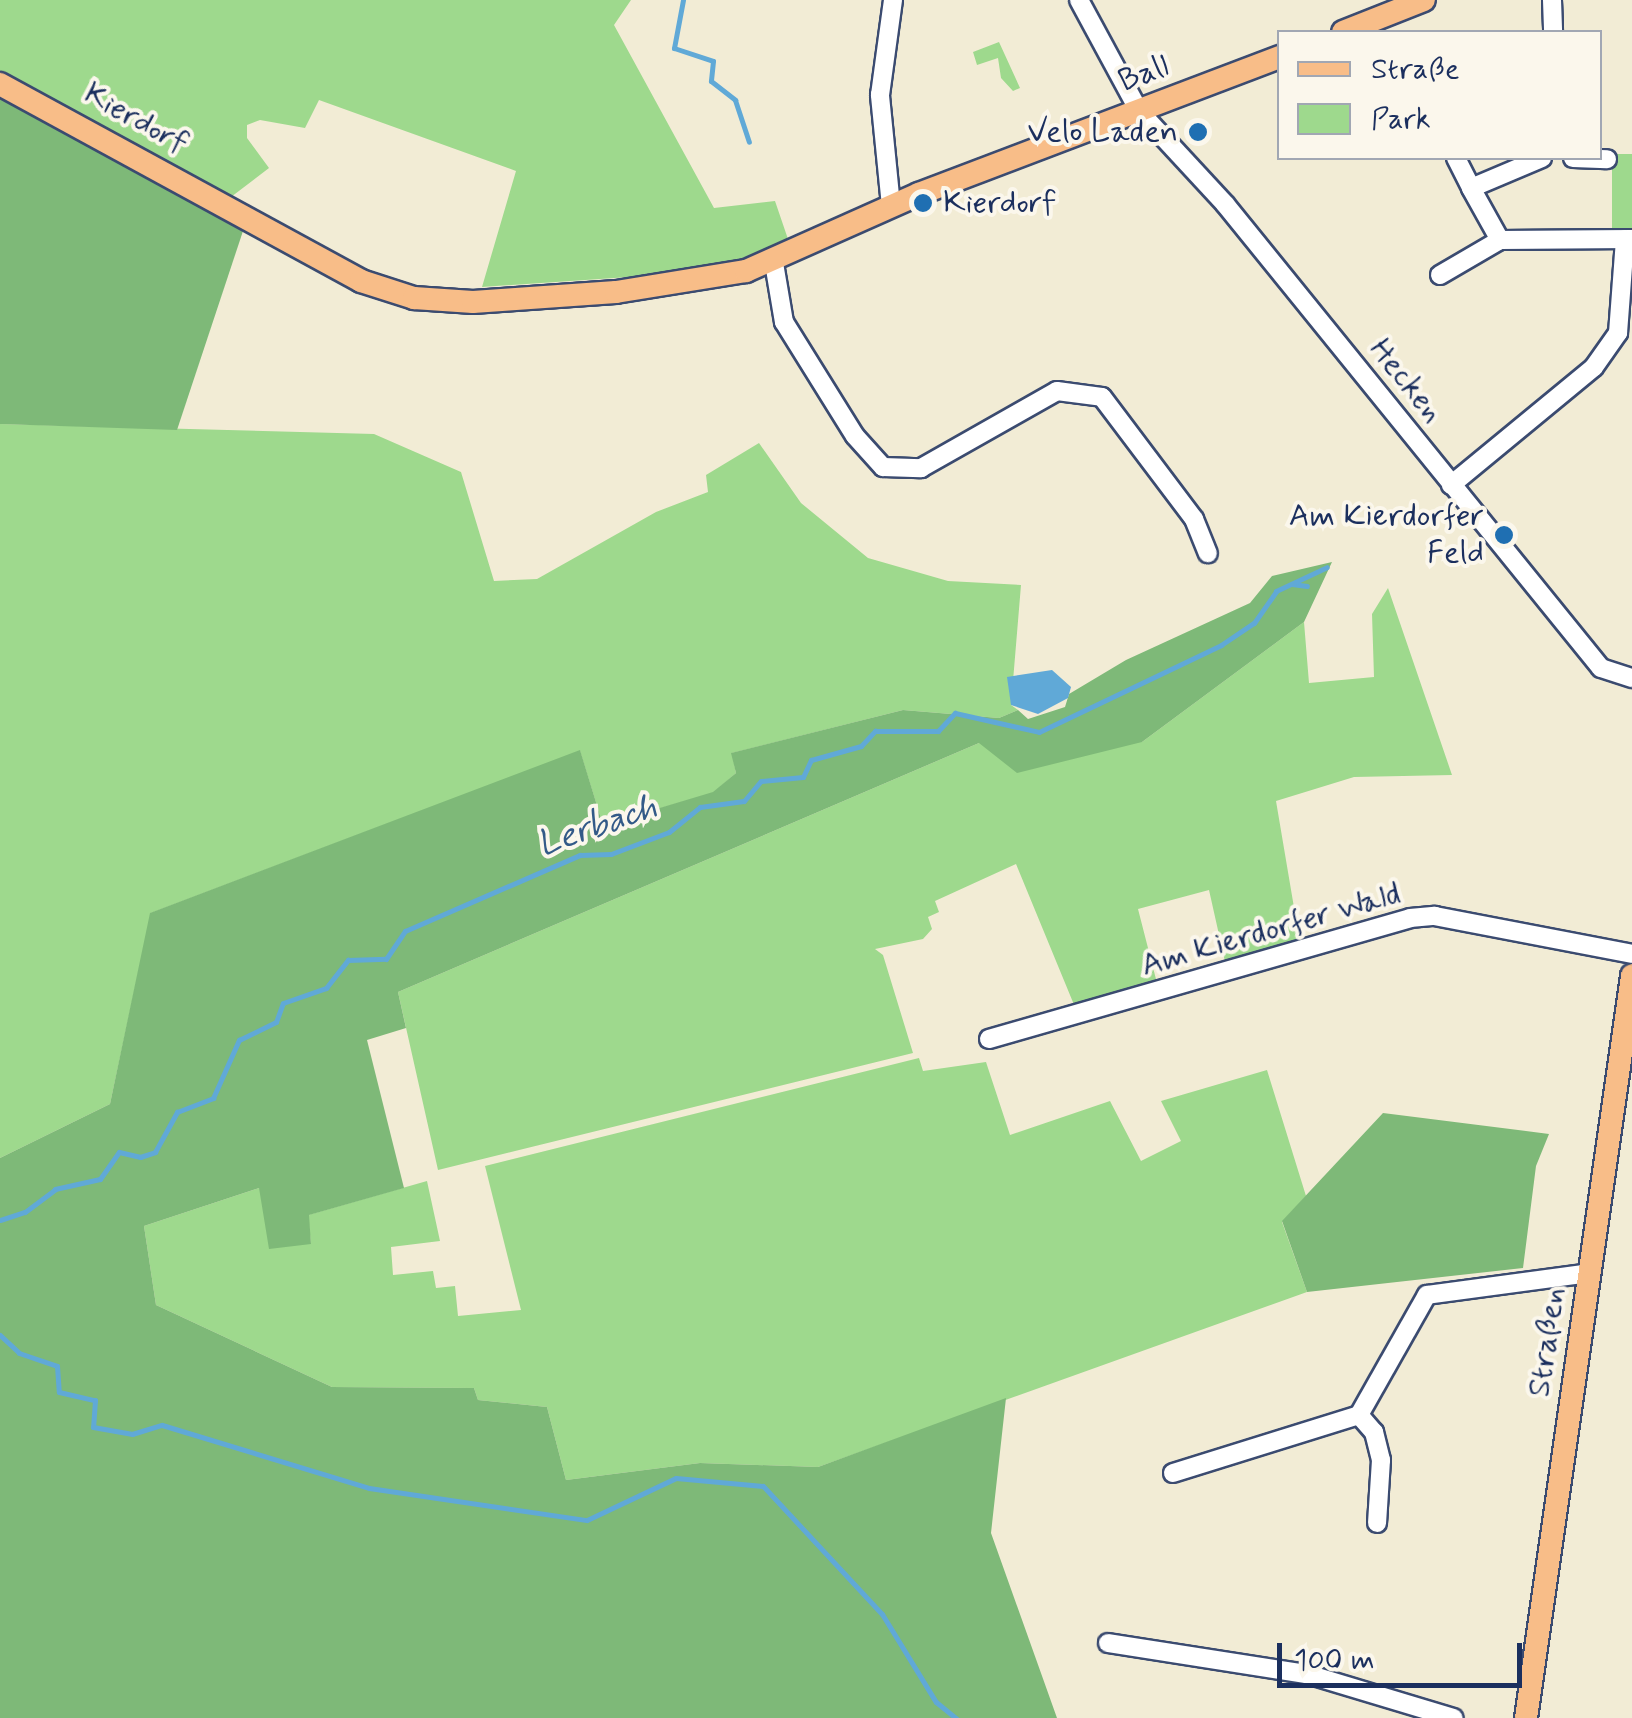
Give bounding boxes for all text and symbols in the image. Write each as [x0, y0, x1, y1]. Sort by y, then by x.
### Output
legend [1277, 30, 1602, 160]
street label: Ball [1113, 47, 1175, 101]
text: Straße [1371, 50, 1459, 89]
street label: Kierdorf [77, 75, 195, 163]
text: Park [1371, 100, 1431, 139]
place label: Velo Laden [1022, 113, 1178, 151]
marker: Velo Laden [1187, 121, 1209, 143]
place label: Kierdorf [943, 184, 1056, 222]
marker: Kierdorf [912, 192, 934, 214]
street label: Hecken [1361, 331, 1451, 431]
place label: Am Kierdorfer Feld [1285, 498, 1484, 573]
marker: Am Kierdorfer Feld [1493, 524, 1515, 546]
water label: Lerbach [532, 786, 662, 866]
street label: Am Kierdorfer Wald [1133, 873, 1409, 987]
street label: Straßen [1520, 1285, 1574, 1399]
scale bar [1282, 1623, 1527, 1685]
text: 100 m [1294, 1641, 1375, 1680]

